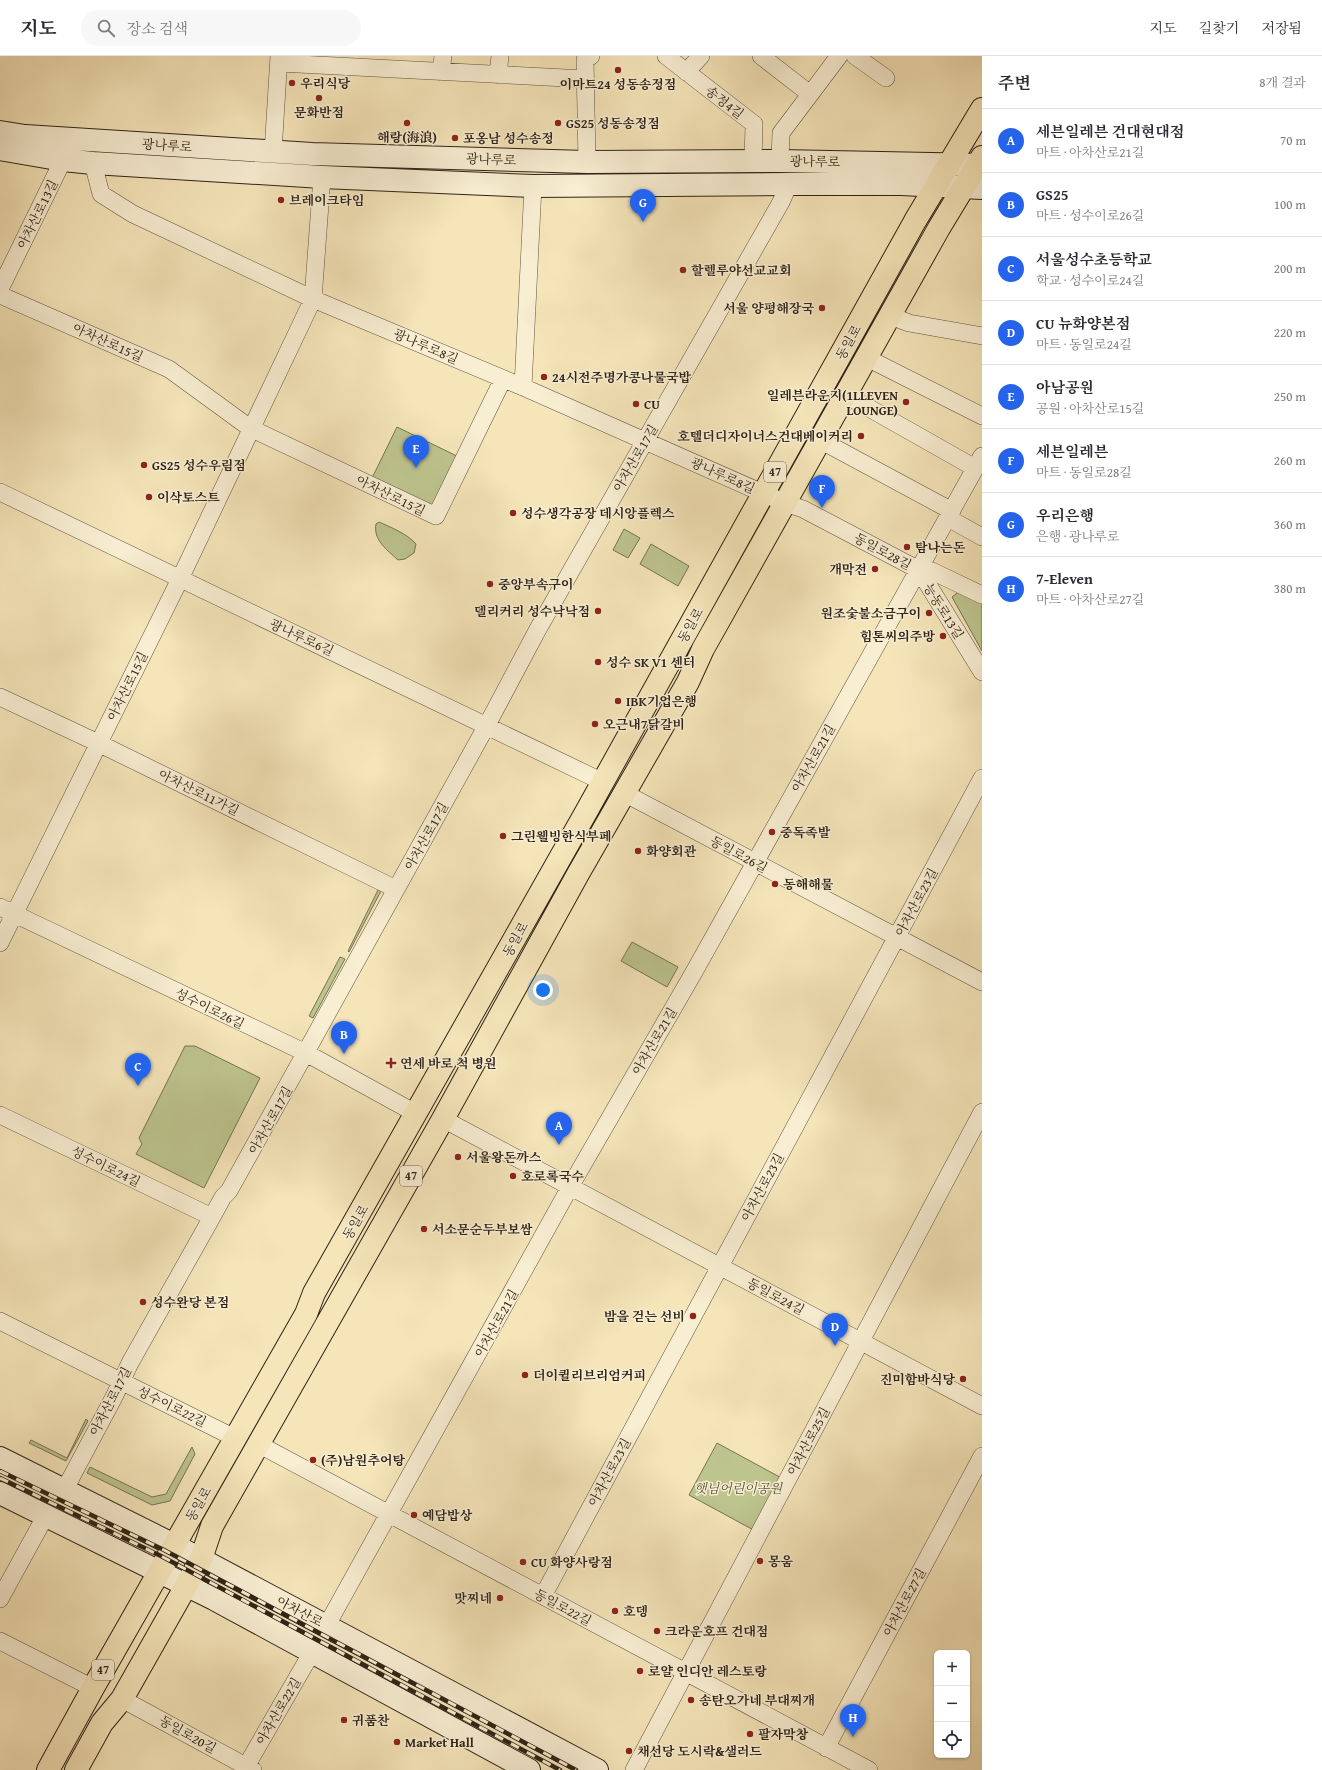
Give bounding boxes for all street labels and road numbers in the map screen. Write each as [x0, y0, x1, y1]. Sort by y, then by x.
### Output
street label: 송정4길 [702, 81, 748, 123]
street label: 광나루로 [141, 134, 193, 157]
street label: 광나루로 [466, 149, 517, 170]
street label: 광나루로 [790, 152, 841, 171]
street label: 아차산로13길 [12, 176, 62, 252]
street label: 아차산로15길 [70, 318, 146, 366]
street label: 동일로 [831, 321, 866, 363]
street label: 광나루로8길 [390, 324, 461, 369]
street label: 아차산로17길 [608, 421, 662, 496]
street label: 광나루로8길 [687, 453, 758, 498]
road number: 47 [764, 462, 786, 482]
street label: 아차산로15길 [353, 470, 429, 520]
street label: 동일로28길 [851, 528, 915, 575]
street label: 능동로13길 [919, 580, 968, 643]
street label: 동일로 [673, 604, 708, 646]
street label: 광나루로6길 [266, 614, 337, 661]
street label: 아차산로15길 [102, 648, 152, 724]
street label: 아차산로21길 [787, 721, 840, 796]
street label: 아차산로11가길 [155, 765, 242, 820]
street label: 아차산로17길 [400, 799, 453, 874]
street label: 동일로26길 [707, 831, 771, 878]
street label: 아차산로23길 [890, 865, 943, 940]
street label: 동일로 [498, 918, 533, 960]
street label: 성수이로26길 [172, 983, 248, 1033]
street label: 아차산로21길 [627, 1004, 681, 1079]
street label: 아차산로17길 [244, 1083, 297, 1158]
street label: 성수이로24길 [68, 1141, 144, 1191]
street label: 아차산로23길 [736, 1150, 789, 1225]
road number: 47 [400, 1166, 422, 1186]
street label: 동일로 [338, 1201, 373, 1243]
street label: 동일로24길 [744, 1273, 808, 1320]
street label: 아차산로21길 [470, 1286, 523, 1361]
street label: 아차산로17길 [85, 1363, 136, 1439]
street label: 성수이로22길 [134, 1381, 210, 1431]
street label: 아차산로25길 [782, 1404, 835, 1479]
street label: 아차산로23길 [583, 1435, 636, 1510]
street label: 동일로 [181, 1483, 216, 1525]
street label: 아차산로27길 [878, 1565, 931, 1640]
street label: 동일로22길 [531, 1584, 595, 1631]
street label: 아차산로 [273, 1591, 327, 1632]
road number: 47 [92, 1660, 114, 1680]
street label: 아차산로22길 [251, 1674, 305, 1749]
street label: 동일로20길 [156, 1711, 220, 1758]

